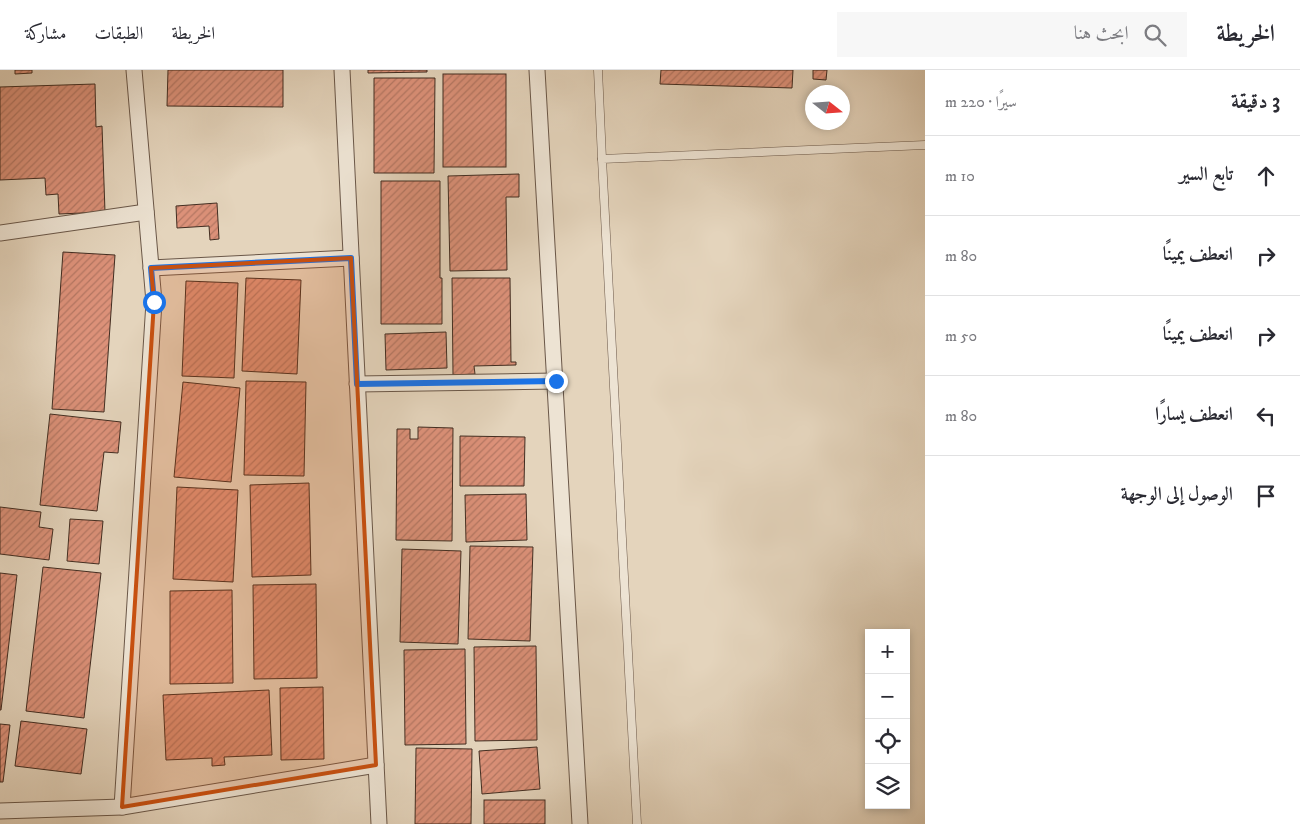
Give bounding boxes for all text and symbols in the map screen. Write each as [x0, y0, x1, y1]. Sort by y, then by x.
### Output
search box [837, 12, 1187, 57]
text: الخريطة [1217, 19, 1275, 49]
icon: search [1141, 21, 1169, 49]
text: ابحث هنا [1074, 22, 1129, 45]
text: مشاركة [25, 23, 66, 45]
text: الطبقات [94, 23, 143, 45]
text: الخريطة [171, 23, 215, 45]
north arrow [805, 85, 850, 130]
text: 3 دقيقة [1231, 89, 1280, 115]
text: سيرًا · 220 m [945, 92, 1017, 112]
icon: ahead [1252, 162, 1280, 190]
text: تابع السير [1179, 163, 1233, 186]
text: 10 m [945, 166, 975, 186]
icon: right [1252, 242, 1280, 270]
text: انعطف يمينًا [1163, 243, 1233, 266]
text: 80 m [945, 246, 977, 266]
route start [143, 291, 166, 314]
icon: right [1252, 322, 1280, 350]
text: انعطف يمينًا [1163, 323, 1233, 346]
text: 50 m [945, 326, 977, 346]
route end [545, 370, 568, 393]
icon: left [1252, 402, 1280, 430]
text: انعطف يسارًا [1155, 403, 1233, 426]
text: 80 m [945, 406, 977, 426]
icon: arrive [1252, 482, 1280, 510]
text: الوصول إلى الوجهة [1121, 483, 1233, 506]
map controls [865, 629, 910, 809]
button: + [865, 629, 910, 674]
button: − [865, 674, 910, 719]
button: locate [865, 719, 910, 764]
button: layers [865, 764, 910, 809]

